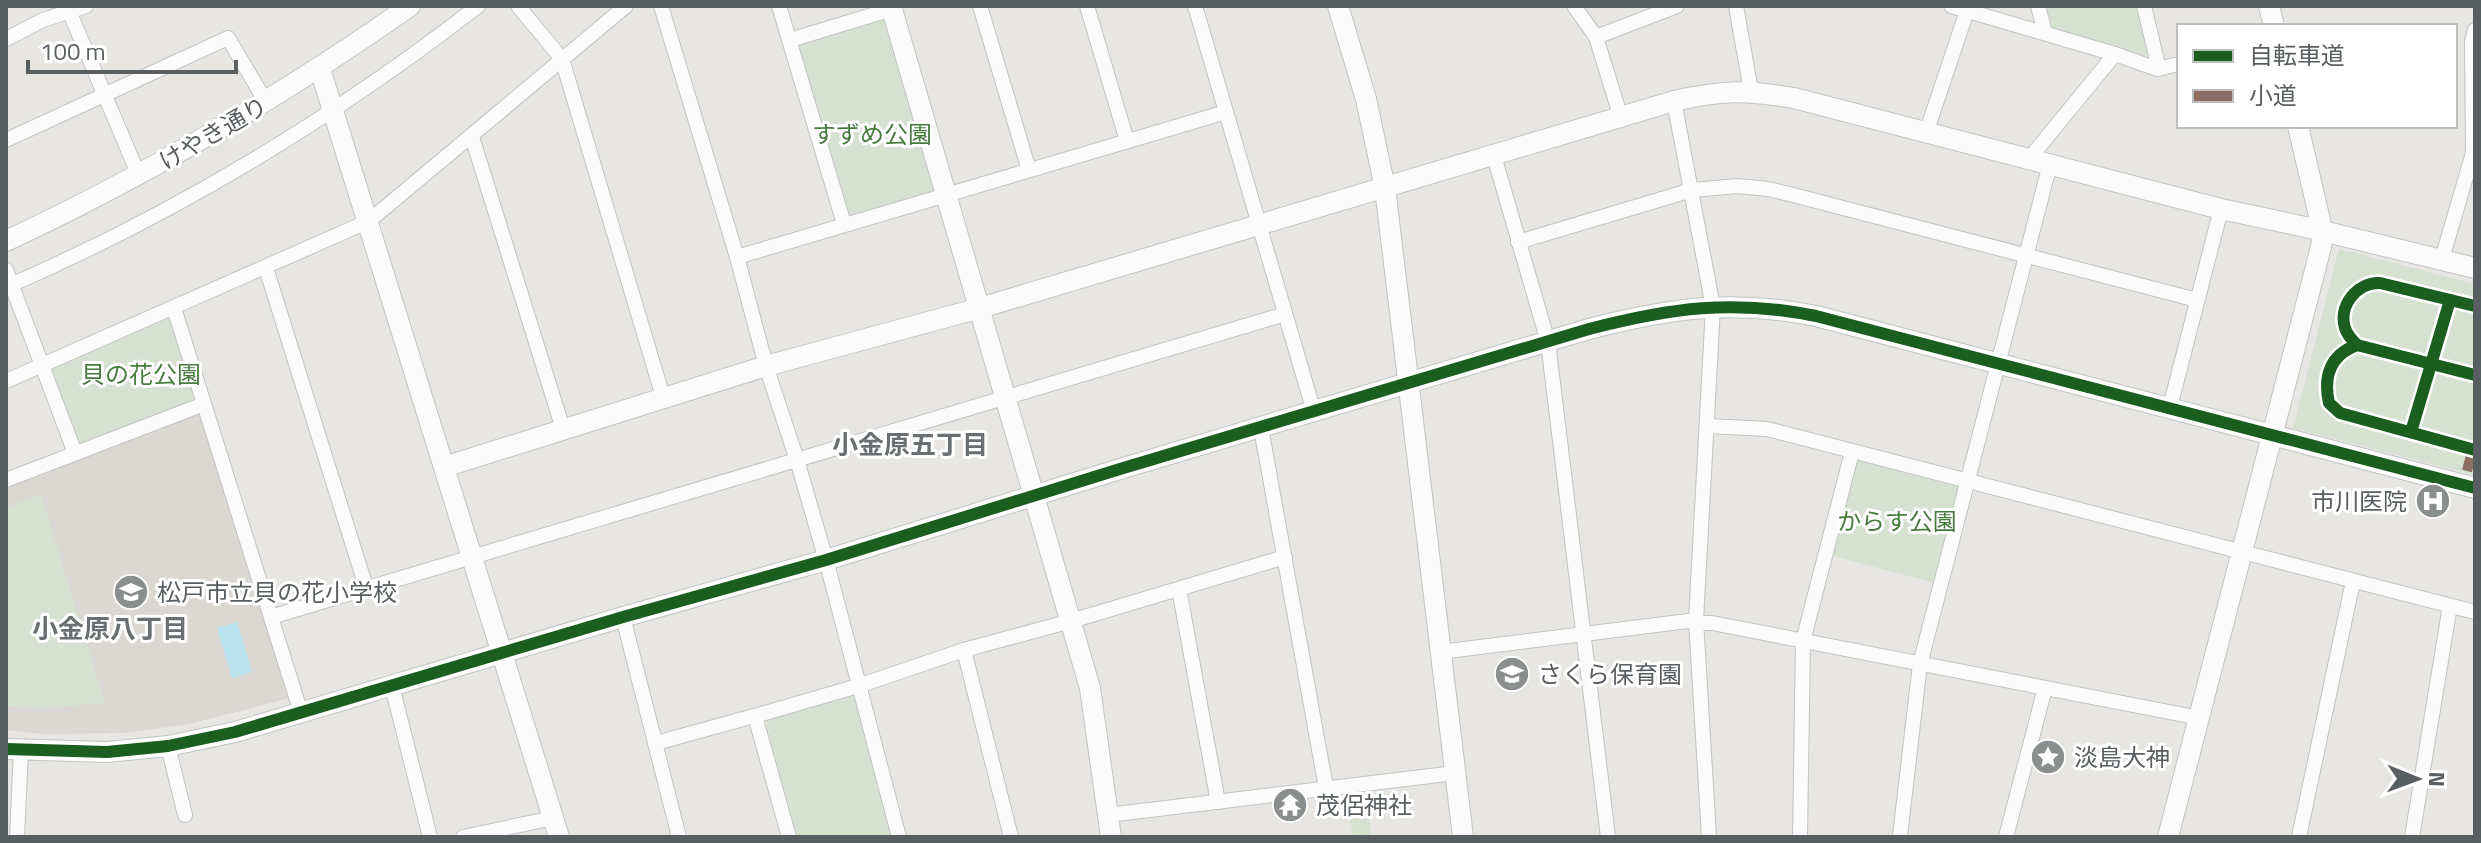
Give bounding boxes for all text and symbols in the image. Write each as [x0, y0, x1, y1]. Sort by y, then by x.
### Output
scale bar [28, 24, 236, 74]
legend [2177, 24, 2457, 128]
text: 100 m [40, 33, 106, 69]
text: 自転車道 [2249, 37, 2345, 73]
text: 小道 [2249, 77, 2297, 113]
street label: けやき通り [152, 87, 274, 179]
park label: すずめ公園 [812, 116, 932, 152]
park label: 貝の花公園 [81, 356, 201, 392]
district label: 小金原五丁目 [832, 425, 988, 464]
hospital icon: 市川医院 [2414, 482, 2452, 520]
place label: 市川医院 [2311, 483, 2407, 519]
park label: からす公園 [1837, 503, 1957, 539]
school or university icon: 松戸市立貝の花小学校 [112, 573, 150, 611]
place label: 松戸市立貝の花小学校 [157, 574, 397, 610]
district label: 小金原八丁目 [32, 609, 188, 648]
school or university icon: さくら保育園 [1493, 655, 1531, 693]
place label: さくら保育園 [1538, 656, 1682, 692]
place icon: 淡島大神 [2029, 738, 2067, 776]
place label: 淡島大神 [2074, 739, 2170, 775]
north arrow [2377, 739, 2457, 819]
text: N [2420, 771, 2454, 787]
temple icon: 茂侶神社 [1271, 786, 1309, 824]
place label: 茂侶神社 [1316, 787, 1412, 823]

